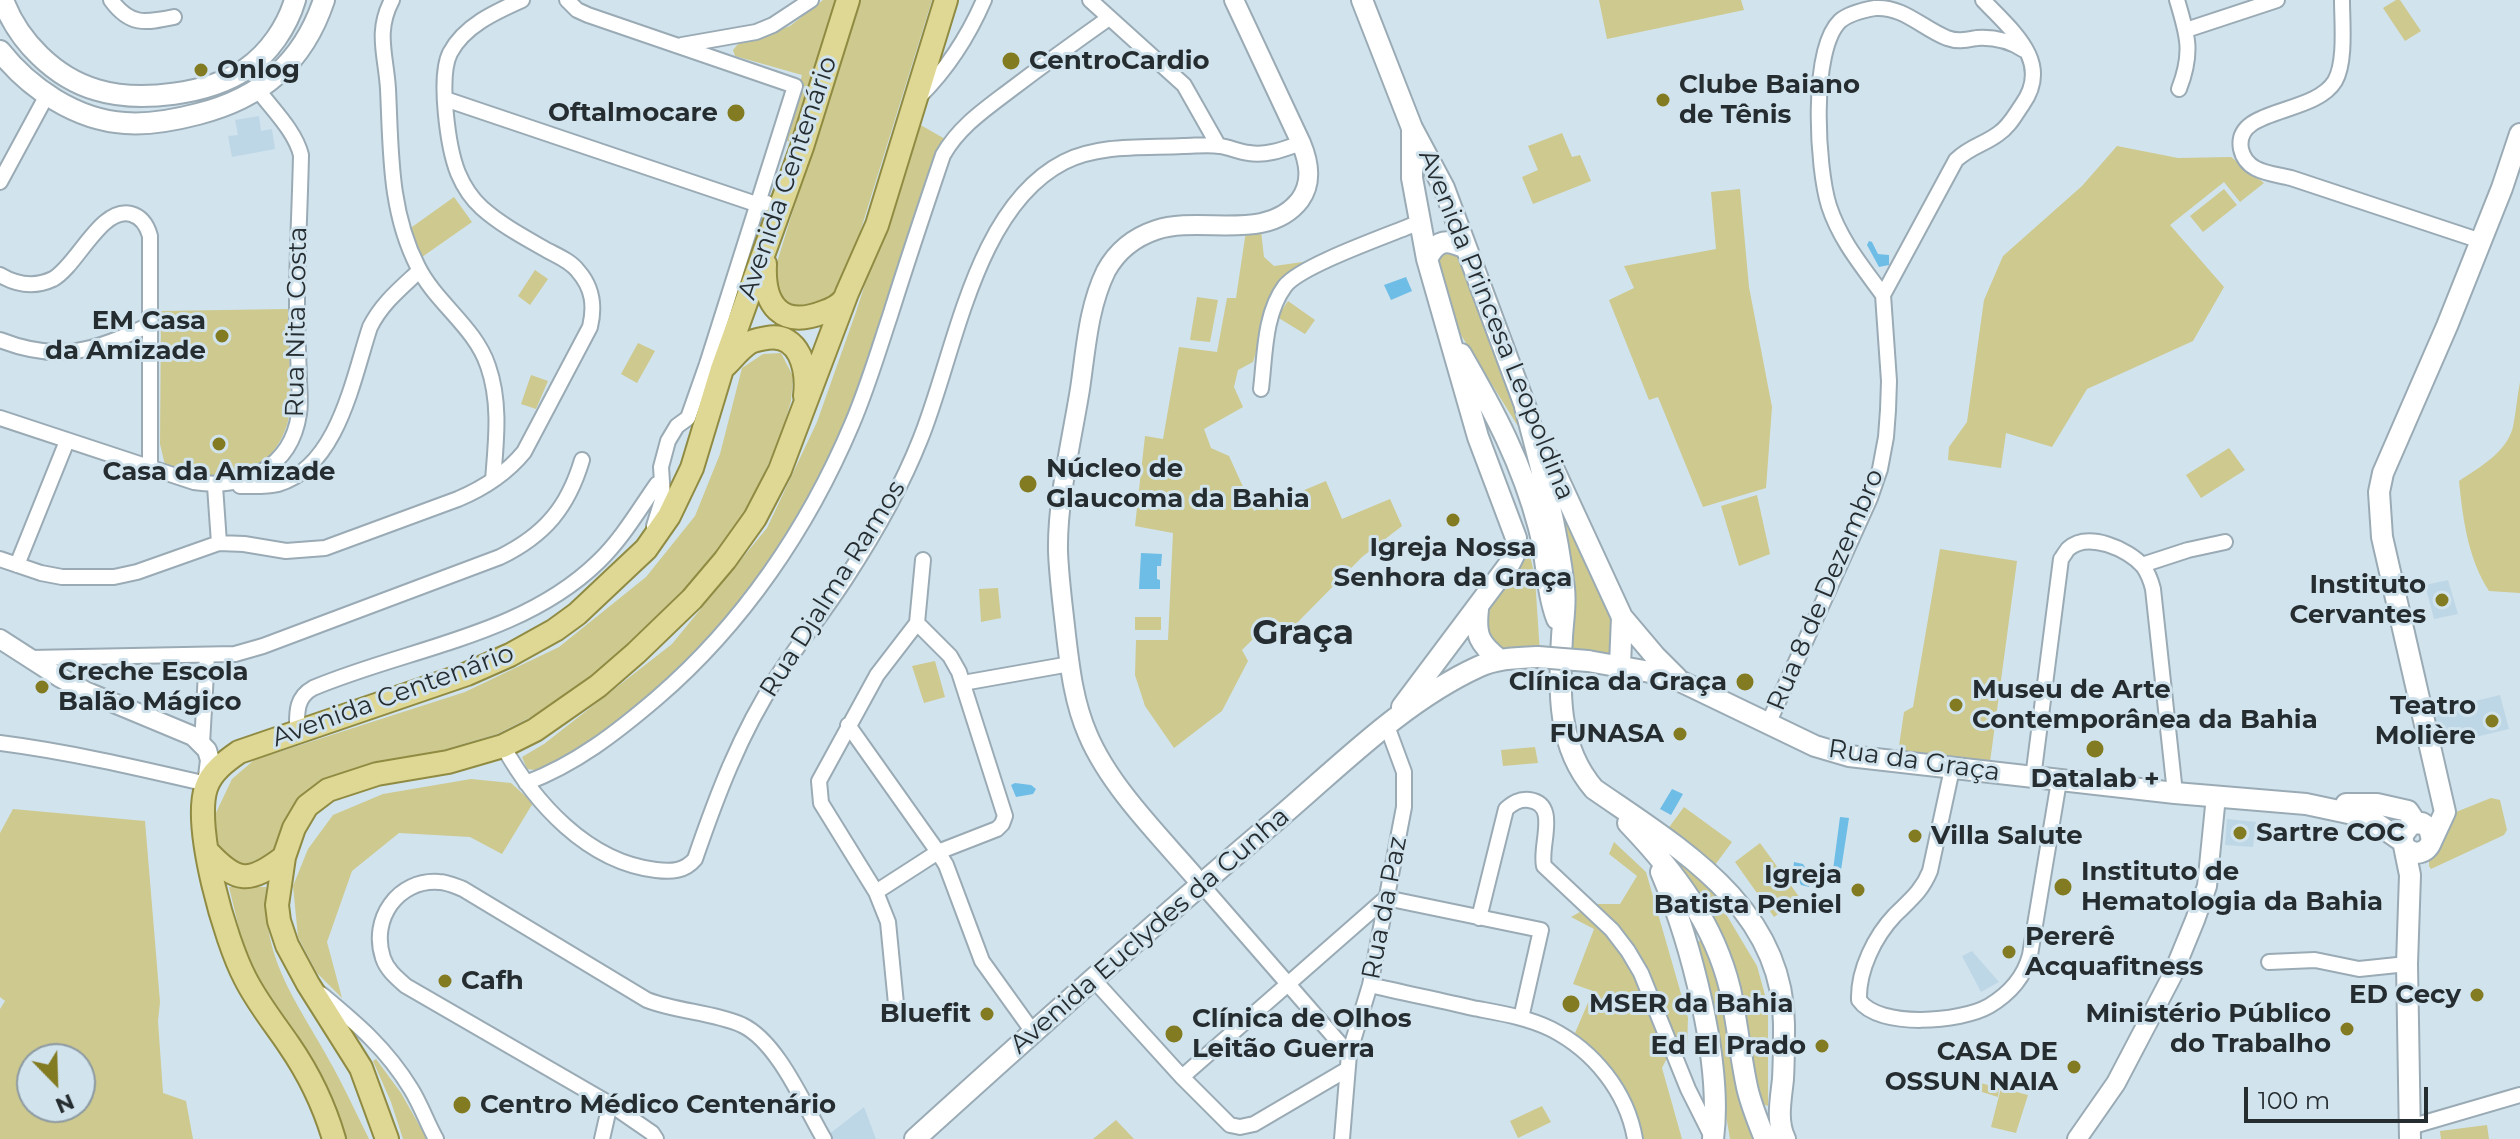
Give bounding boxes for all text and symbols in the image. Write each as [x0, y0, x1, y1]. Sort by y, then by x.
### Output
place label: CentroCardio [1029, 45, 1210, 77]
marker: CentroCardio [1000, 50, 1022, 72]
street label: Avenida Centenário [732, 52, 844, 304]
place label: Onlog [217, 54, 300, 86]
marker: Onlog [192, 61, 210, 79]
place label: Clube Baiano de Tênis [1679, 69, 1860, 130]
marker: Clube Baiano de Tênis [1654, 91, 1672, 109]
place label: Oftalmocare [548, 97, 718, 129]
marker: Oftalmocare [725, 102, 747, 124]
street label: Avenida Princesa Leopoldina [1411, 145, 1581, 505]
street label: Rua Nita Costa [280, 226, 314, 418]
place label: EM Casa da Amizade [45, 305, 206, 366]
marker: EM Casa da Amizade [213, 327, 231, 345]
marker: Casa da Amizade [210, 435, 228, 453]
place label: Núcleo de Glaucoma da Bahia [1046, 453, 1310, 514]
place label: Casa da Amizade [102, 456, 336, 488]
street label: Rua 8 de Dezembro [1761, 465, 1891, 715]
marker: Núcleo de Glaucoma da Bahia [1017, 473, 1039, 495]
street label: Rua Djalma Ramos [754, 475, 912, 703]
marker: Igreja Nossa Senhora da Graça [1444, 511, 1462, 529]
place label: Igreja Nossa Senhora da Graça [1334, 532, 1572, 594]
place label: Instituto Cervantes [2290, 569, 2426, 630]
marker: Instituto Cervantes [2433, 591, 2451, 609]
district label: Graça [1252, 614, 1354, 654]
street label: Avenida Centenário [268, 638, 518, 754]
place label: Creche Escola Balão Mágico [58, 656, 249, 718]
place label: Clínica da Graça [1509, 666, 1727, 698]
marker: Clínica da Graça [1734, 671, 1756, 693]
place label: Museu de Arte Contemporânea da Bahia [1972, 674, 2318, 736]
marker: Creche Escola Balão Mágico [33, 678, 51, 696]
place label: Teatro Molière [2375, 690, 2476, 752]
marker: Museu de Arte Contemporânea da Bahia [1947, 696, 1965, 714]
marker: Teatro Molière [2483, 712, 2501, 730]
place label: FUNASA [1549, 718, 1664, 750]
marker: FUNASA [1671, 725, 1689, 743]
street label: Rua da Graça [1826, 734, 2002, 788]
marker: Datalab + [2084, 738, 2106, 760]
place label: Datalab + [2030, 763, 2160, 795]
street label: Avenida Euclydes da Cunha [1004, 801, 1296, 1061]
place label: Sartre COC [2256, 817, 2405, 849]
place label: Villa Salute [1931, 820, 2083, 852]
marker: Sartre COC [2231, 824, 2249, 842]
marker: Villa Salute [1906, 827, 1924, 845]
street label: Rua da Paz [1356, 834, 1414, 982]
place label: Instituto de Hematologia da Bahia [2081, 856, 2383, 918]
place label: Igreja Batista Peniel [1654, 859, 1842, 920]
marker: Instituto de Hematologia da Bahia [2052, 876, 2074, 898]
marker: Igreja Batista Peniel [1849, 881, 1867, 899]
place label: Pererê Acquafitness [2025, 921, 2203, 982]
marker: Pererê Acquafitness [2000, 943, 2018, 961]
place label: Cafh [461, 965, 524, 997]
marker: Cafh [436, 972, 454, 990]
place label: ED Cecy [2349, 979, 2461, 1011]
marker: ED Cecy [2468, 986, 2486, 1004]
place label: MSER da Bahia [1589, 988, 1793, 1020]
marker: MSER da Bahia [1560, 993, 1582, 1015]
place label: Bluefit [880, 998, 971, 1030]
place label: Ministério Público do Trabalho [2085, 998, 2331, 1060]
place label: Clínica de Olhos Leitão Guerra [1192, 1003, 1411, 1064]
marker: Bluefit [978, 1005, 996, 1023]
marker: Ministério Público do Trabalho [2338, 1020, 2356, 1038]
marker: Clínica de Olhos Leitão Guerra [1163, 1023, 1185, 1045]
place label: Ed El Prado [1651, 1030, 1806, 1062]
place label: CASA DE OSSUN NAIA [1885, 1036, 2058, 1098]
marker: Ed El Prado [1813, 1037, 1831, 1055]
north arrow [16, 1043, 96, 1123]
marker: CASA DE OSSUN NAIA [2065, 1058, 2083, 1076]
scale bar [2248, 1071, 2432, 1121]
text: 100 m [2258, 1086, 2330, 1115]
text: N [51, 1088, 78, 1120]
place label: Centro Médico Centenário [480, 1089, 836, 1121]
marker: Centro Médico Centenário [451, 1094, 473, 1116]

